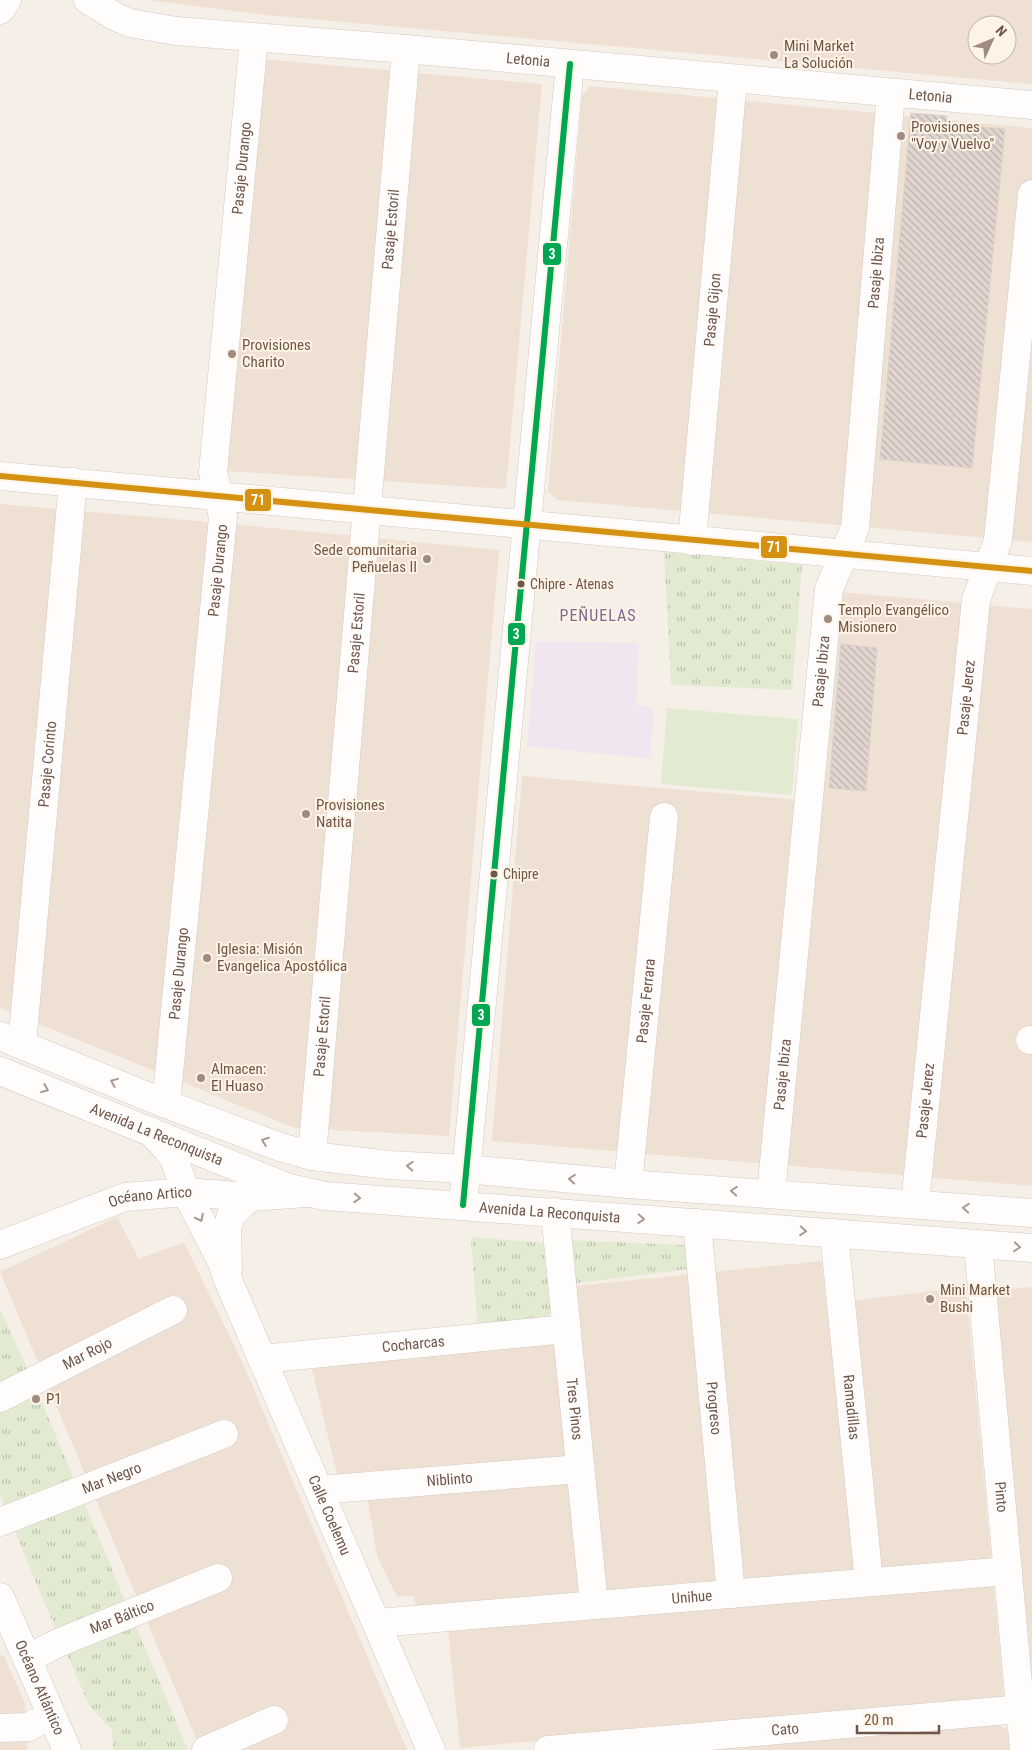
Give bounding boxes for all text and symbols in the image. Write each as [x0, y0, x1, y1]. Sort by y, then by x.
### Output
north arrow [967, 15, 1017, 65]
text: N [993, 22, 1010, 40]
place label: Mini Market La Solución [784, 37, 854, 72]
street label: Letonia [505, 49, 551, 71]
marker: Mini Market La Solución [768, 49, 780, 61]
street label: Letonia [908, 85, 953, 107]
place label: Provisiones "Voy y Vuelvo" [911, 118, 994, 153]
street label: Pasaje Durango [228, 121, 255, 215]
marker: Provisiones "Voy y Vuelvo" [895, 130, 907, 142]
street label: Pasaje Estoril [378, 188, 403, 270]
street label: Pasaje Ibiza [864, 236, 888, 309]
line badge: 3 [542, 242, 562, 266]
text: 3 [548, 246, 556, 262]
street label: Pasaje Gijon [700, 272, 725, 347]
place label: Provisiones Charito [242, 336, 311, 371]
marker: Provisiones Charito [226, 348, 238, 360]
line badge: 71 [244, 488, 272, 512]
text: 71 [251, 492, 265, 508]
street label: Pasaje Durango [204, 523, 231, 618]
line badge: 71 [760, 535, 788, 559]
text: 71 [767, 539, 781, 555]
place label: Sede comunitaria Peñuelas II [314, 541, 417, 576]
marker: Sede comunitaria Peñuelas II [421, 553, 433, 565]
place label: Chipre - Atenas [530, 576, 614, 592]
marker: Chipre - Atenas [516, 579, 526, 589]
street label: Pasaje Estoril [344, 592, 369, 674]
place label: Templo Evangélico Misionero [838, 601, 949, 636]
district label: PEÑUELAS [560, 605, 636, 625]
marker: Templo Evangélico Misionero [822, 613, 834, 625]
line badge: 3 [507, 622, 526, 646]
text: 3 [512, 626, 520, 642]
street label: Pasaje Ibiza [809, 635, 833, 708]
street label: Pasaje Jerez [953, 659, 979, 736]
street label: Pasaje Corinto [35, 720, 60, 808]
place label: Provisiones Natita [316, 796, 385, 831]
marker: Provisiones Natita [300, 808, 312, 820]
place label: Chipre [503, 866, 539, 882]
marker: Chipre [489, 869, 499, 879]
street label: Pasaje Durango [165, 927, 192, 1021]
place label: Iglesia: Misión Evangelica Apostólica [217, 940, 347, 975]
marker: Iglesia: Misión Evangelica Apostólica [201, 952, 213, 964]
street label: Pasaje Ferrara [633, 958, 659, 1044]
street label: Pasaje Estoril [310, 995, 335, 1078]
line badge: 3 [471, 1003, 491, 1027]
text: 3 [477, 1007, 485, 1023]
street label: Pasaje Ibiza [770, 1038, 795, 1111]
place label: Almacen: El Huaso [211, 1060, 266, 1095]
street label: Pasaje Jerez [913, 1062, 938, 1139]
marker: Almacen: El Huaso [195, 1072, 207, 1084]
one-way arrow [110, 1078, 119, 1089]
one-way arrow [40, 1083, 49, 1093]
street label: Avenida La Reconquista [88, 1099, 226, 1169]
one-way arrow [262, 1137, 270, 1147]
one-way arrow [406, 1160, 414, 1171]
one-way arrow [568, 1174, 576, 1185]
street label: Océano Artico [106, 1183, 193, 1212]
one-way arrow [730, 1186, 738, 1197]
one-way arrow [353, 1192, 361, 1203]
street label: Avenida La Reconquista [478, 1198, 621, 1227]
one-way arrow [962, 1202, 970, 1213]
one-way arrow [194, 1213, 204, 1222]
one-way arrow [637, 1213, 645, 1224]
one-way arrow [799, 1225, 807, 1236]
one-way arrow [1014, 1242, 1022, 1253]
place label: Mini Market Bushi [940, 1281, 1010, 1316]
marker: Mini Market Bushi [924, 1293, 936, 1305]
street label: Cocharcas [381, 1332, 446, 1356]
street label: Mar Rojo [60, 1334, 115, 1374]
street label: Ramadillas [839, 1374, 864, 1441]
street label: Tres Pinos [563, 1377, 587, 1441]
street label: Progreso [703, 1381, 725, 1436]
place label: P1 [46, 1390, 62, 1408]
marker: P1 [30, 1393, 42, 1405]
street label: Mar Negro [79, 1458, 144, 1498]
street label: Niblinto [426, 1469, 473, 1490]
street label: Calle Coelemu [304, 1473, 355, 1558]
street label: Pinto [991, 1481, 1011, 1513]
street label: Unihue [671, 1586, 713, 1608]
street label: Mar Báltico [87, 1596, 157, 1638]
street label: Océano Atlántico [11, 1637, 68, 1738]
scale bar [857, 1702, 940, 1734]
text: 20 m [864, 1711, 894, 1729]
street label: Cato [771, 1719, 800, 1740]

